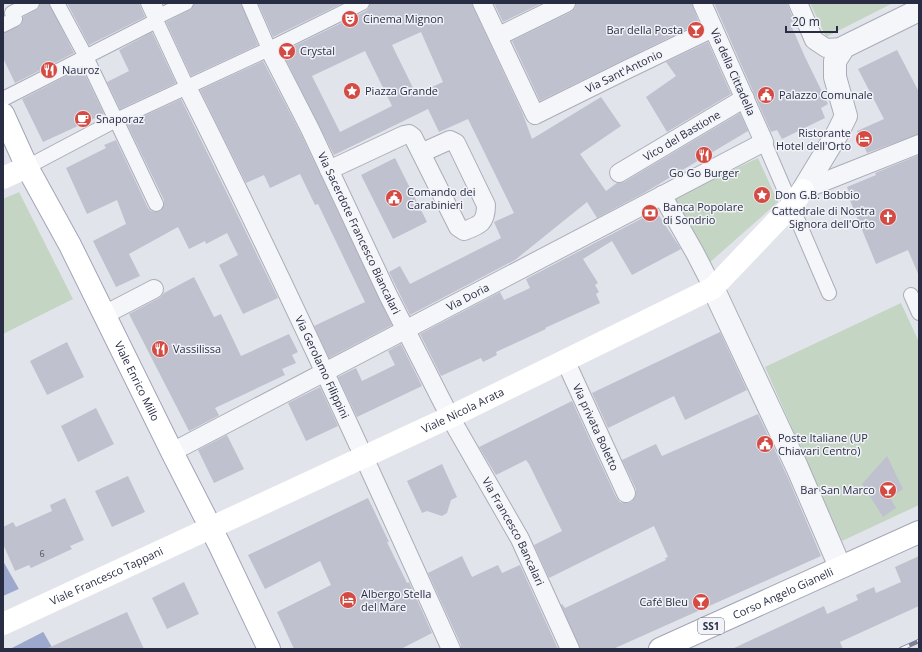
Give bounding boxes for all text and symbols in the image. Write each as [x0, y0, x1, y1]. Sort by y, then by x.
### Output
scale bar [786, 8, 837, 34]
theatre icon: Cinema Mignon [340, 9, 360, 29]
place label: Cinema Mignon [363, 11, 444, 26]
text: 20 m [792, 13, 820, 30]
bar icon: Bar della Posta [686, 20, 706, 40]
place label: Bar della Posta [606, 22, 683, 37]
street label: Via della Cittadella [707, 26, 759, 118]
bar icon: Crystal [277, 41, 297, 61]
place label: Crystal [300, 43, 335, 58]
street label: Via Sant'Antonio [583, 45, 665, 96]
restaurant icon: Nauroz [39, 60, 59, 80]
place label: Nauroz [62, 62, 99, 77]
place icon: Piazza Grande [342, 81, 362, 101]
place label: Piazza Grande [365, 83, 438, 98]
public building icon: Palazzo Comunale [756, 85, 776, 105]
place label: Palazzo Comunale [779, 87, 873, 102]
street label: Vico del Bastione [640, 106, 723, 164]
cafe icon: Snaporaz [73, 109, 93, 129]
place label: Snaporaz [96, 111, 144, 126]
place label: Ristorante Hotel dell'Orto [776, 125, 851, 153]
hotel icon: Ristorante Hotel dell'Orto [854, 129, 874, 149]
restaurant icon: Go Go Burger [694, 145, 714, 165]
street label: Via Sacerdote Francesco Biancalari [315, 149, 404, 316]
place label: Go Go Burger [669, 165, 739, 180]
place label: Comando dei Carabinieri [407, 184, 475, 212]
place icon: Don G.B. Bobbio [752, 185, 772, 205]
place label: Don G.B. Bobbio [775, 187, 860, 202]
public building icon: Comando dei Carabinieri [384, 188, 404, 208]
place label: Banca Popolare di Sondrio [663, 199, 743, 227]
bank icon: Banca Popolare di Sondrio [640, 203, 660, 223]
place label: Cattedrale di Nostra Signora dell'Orto [772, 203, 875, 231]
church icon: Cattedrale di Nostra Signora dell'Orto [878, 207, 898, 227]
street label: Via Doria [444, 279, 492, 314]
street label: Via Gerolamo Filippini [292, 313, 353, 421]
street label: Viale Enrico Millo [112, 339, 164, 424]
restaurant icon: Vassilissa [150, 339, 170, 359]
place label: Vassilissa [173, 341, 221, 356]
street label: Via privata Boletto [570, 381, 623, 473]
street label: Viale Nicola Arata [419, 384, 506, 436]
place label: Poste Italiane (UP Chiavari Centro) [778, 430, 868, 458]
public building icon: Poste Italiane (UP Chiavari Centro) [755, 434, 775, 454]
street label: Via Francesco Bancalari [479, 474, 548, 588]
bar icon: Bar San Marco [878, 480, 898, 500]
place label: Bar San Marco [800, 482, 875, 497]
street label: Viale Francesco Tappani [47, 543, 165, 608]
house number: 6 [39, 547, 45, 560]
street label: Corso Angelo Gianelli [730, 564, 836, 622]
place label: Albergo Stella del Mare [361, 586, 431, 614]
hotel icon: Albergo Stella del Mare [338, 590, 358, 610]
bar icon: Café Bleu [691, 592, 711, 612]
place label: Café Bleu [639, 594, 688, 609]
road number: SS1 [698, 618, 724, 634]

